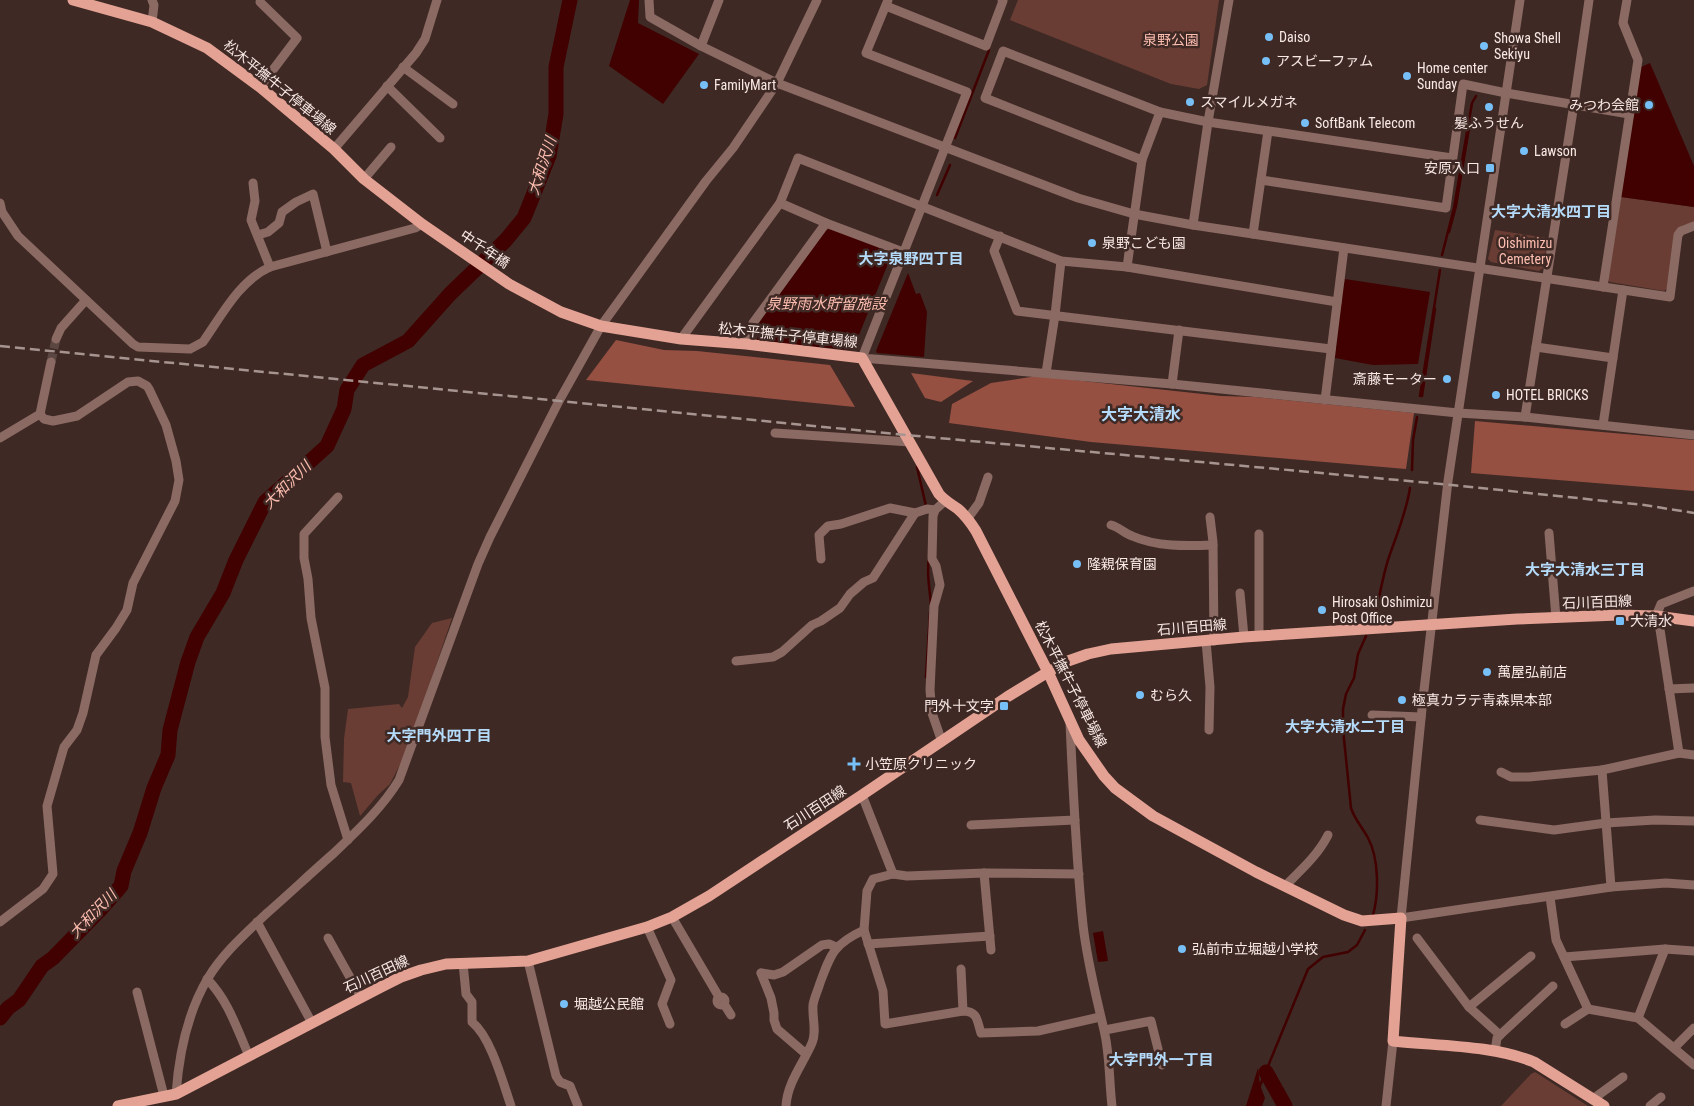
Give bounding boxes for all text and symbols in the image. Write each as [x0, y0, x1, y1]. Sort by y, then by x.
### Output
place label: Daiso [1279, 29, 1310, 45]
place label: Showa Shell Sekiyu [1494, 30, 1561, 62]
marker: Daiso [1263, 31, 1275, 43]
park label: 泉野公園 [1143, 32, 1199, 48]
street label: 松木平撫牛子停車場線 [221, 37, 339, 137]
marker: Showa Shell Sekiyu [1478, 40, 1490, 52]
place label: アスビーファム [1276, 53, 1373, 69]
marker: アスビーファム [1260, 55, 1272, 67]
place label: Home center Sunday [1417, 60, 1488, 92]
marker: Home center Sunday [1401, 70, 1413, 82]
place label: FamilyMart [714, 77, 776, 93]
marker: FamilyMart [698, 79, 710, 91]
place label: スマイルメガネ [1200, 94, 1298, 110]
marker: スマイルメガネ [1184, 96, 1196, 108]
place label: みつわ会館 [1569, 97, 1639, 113]
marker: みつわ会館 [1643, 99, 1655, 111]
marker: 髪ふうせん [1483, 101, 1495, 113]
place label: SoftBank Telecom [1315, 115, 1415, 131]
place label: 髪ふうせん [1454, 115, 1524, 131]
marker: SoftBank Telecom [1299, 117, 1311, 129]
water label: 大和沢川 [524, 133, 560, 197]
place label: Lawson [1534, 143, 1577, 159]
marker: Lawson [1518, 145, 1530, 157]
place label: 安原入口 [1424, 160, 1480, 176]
marker: 安原入口 [1484, 162, 1496, 174]
district label: 大字大清水四丁目 [1491, 203, 1611, 221]
street label: 中千年橋 [457, 227, 513, 271]
place label: 泉野こども園 [1102, 235, 1186, 251]
park label: Oishimizu Cemetery [1498, 235, 1552, 267]
marker: 泉野こども園 [1086, 237, 1098, 249]
district label: 大字泉野四丁目 [858, 250, 964, 268]
water label: 泉野雨水貯留施設 [766, 295, 888, 313]
street label: 松木平撫牛子停車場線 [718, 320, 858, 350]
place label: 斎藤モーター [1353, 371, 1437, 387]
marker: 斎藤モーター [1441, 373, 1453, 385]
place label: HOTEL BRICKS [1506, 387, 1588, 403]
marker: HOTEL BRICKS [1490, 389, 1502, 401]
district label: 大字大清水 [1101, 405, 1181, 424]
water label: 大和沢川 [259, 456, 316, 513]
place label: 隆親保育園 [1087, 556, 1157, 572]
marker: 隆親保育園 [1071, 558, 1083, 570]
district label: 大字大清水三丁目 [1525, 561, 1645, 579]
street label: 石川百田線 [1562, 593, 1632, 611]
place label: Hirosaki Oshimizu Post Office [1332, 594, 1432, 626]
marker: Hirosaki Oshimizu Post Office [1316, 604, 1328, 616]
place label: 大清水 [1630, 613, 1672, 629]
marker: 大清水 [1614, 615, 1626, 627]
street label: 石川百田線 [1156, 616, 1228, 638]
street label: 松木平撫牛子停車場線 [1032, 618, 1110, 750]
place label: 萬屋弘前店 [1497, 664, 1567, 680]
marker: 萬屋弘前店 [1481, 666, 1493, 678]
place label: むら久 [1150, 687, 1192, 703]
marker: むら久 [1134, 689, 1146, 701]
place label: 極真カラテ青森県本部 [1412, 692, 1552, 708]
marker: 極真カラテ青森県本部 [1396, 694, 1408, 706]
place label: 門外十文字 [924, 698, 994, 714]
marker: 門外十文字 [998, 700, 1010, 712]
district label: 大字大清水二丁目 [1285, 718, 1405, 736]
district label: 大字門外四丁目 [386, 727, 492, 745]
place label: 小笠原クリニック [865, 756, 977, 772]
marker: 小笠原クリニック [847, 757, 861, 771]
street label: 石川百田線 [781, 782, 849, 834]
water label: 大和沢川 [66, 885, 122, 942]
place label: 弘前市立堀越小学校 [1192, 941, 1318, 957]
marker: 弘前市立堀越小学校 [1176, 943, 1188, 955]
street label: 石川百田線 [341, 952, 411, 996]
place label: 堀越公民館 [574, 996, 644, 1012]
marker: 堀越公民館 [558, 998, 570, 1010]
district label: 大字門外一丁目 [1108, 1051, 1214, 1069]

